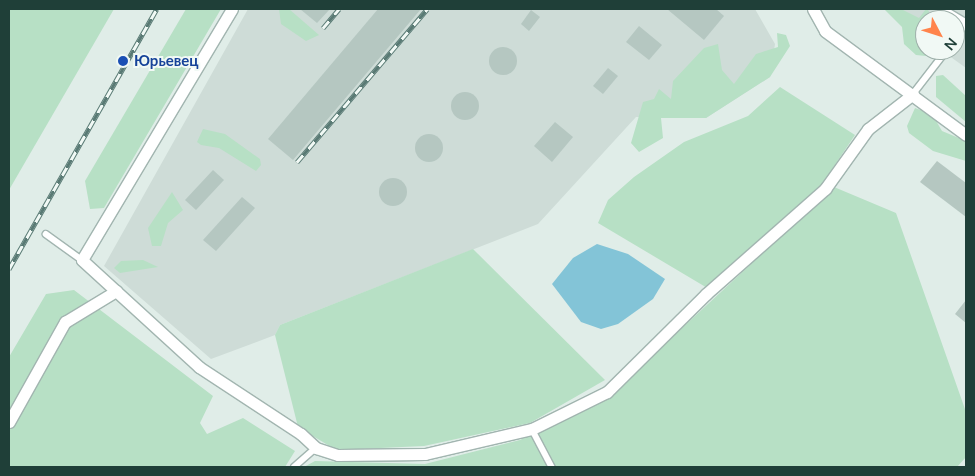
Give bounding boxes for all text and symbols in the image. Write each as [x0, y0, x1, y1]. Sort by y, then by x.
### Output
north arrow [915, 10, 965, 60]
text: N [941, 35, 961, 54]
place label: Юрьевец [134, 52, 198, 70]
marker: Юрьевец [116, 54, 130, 68]

